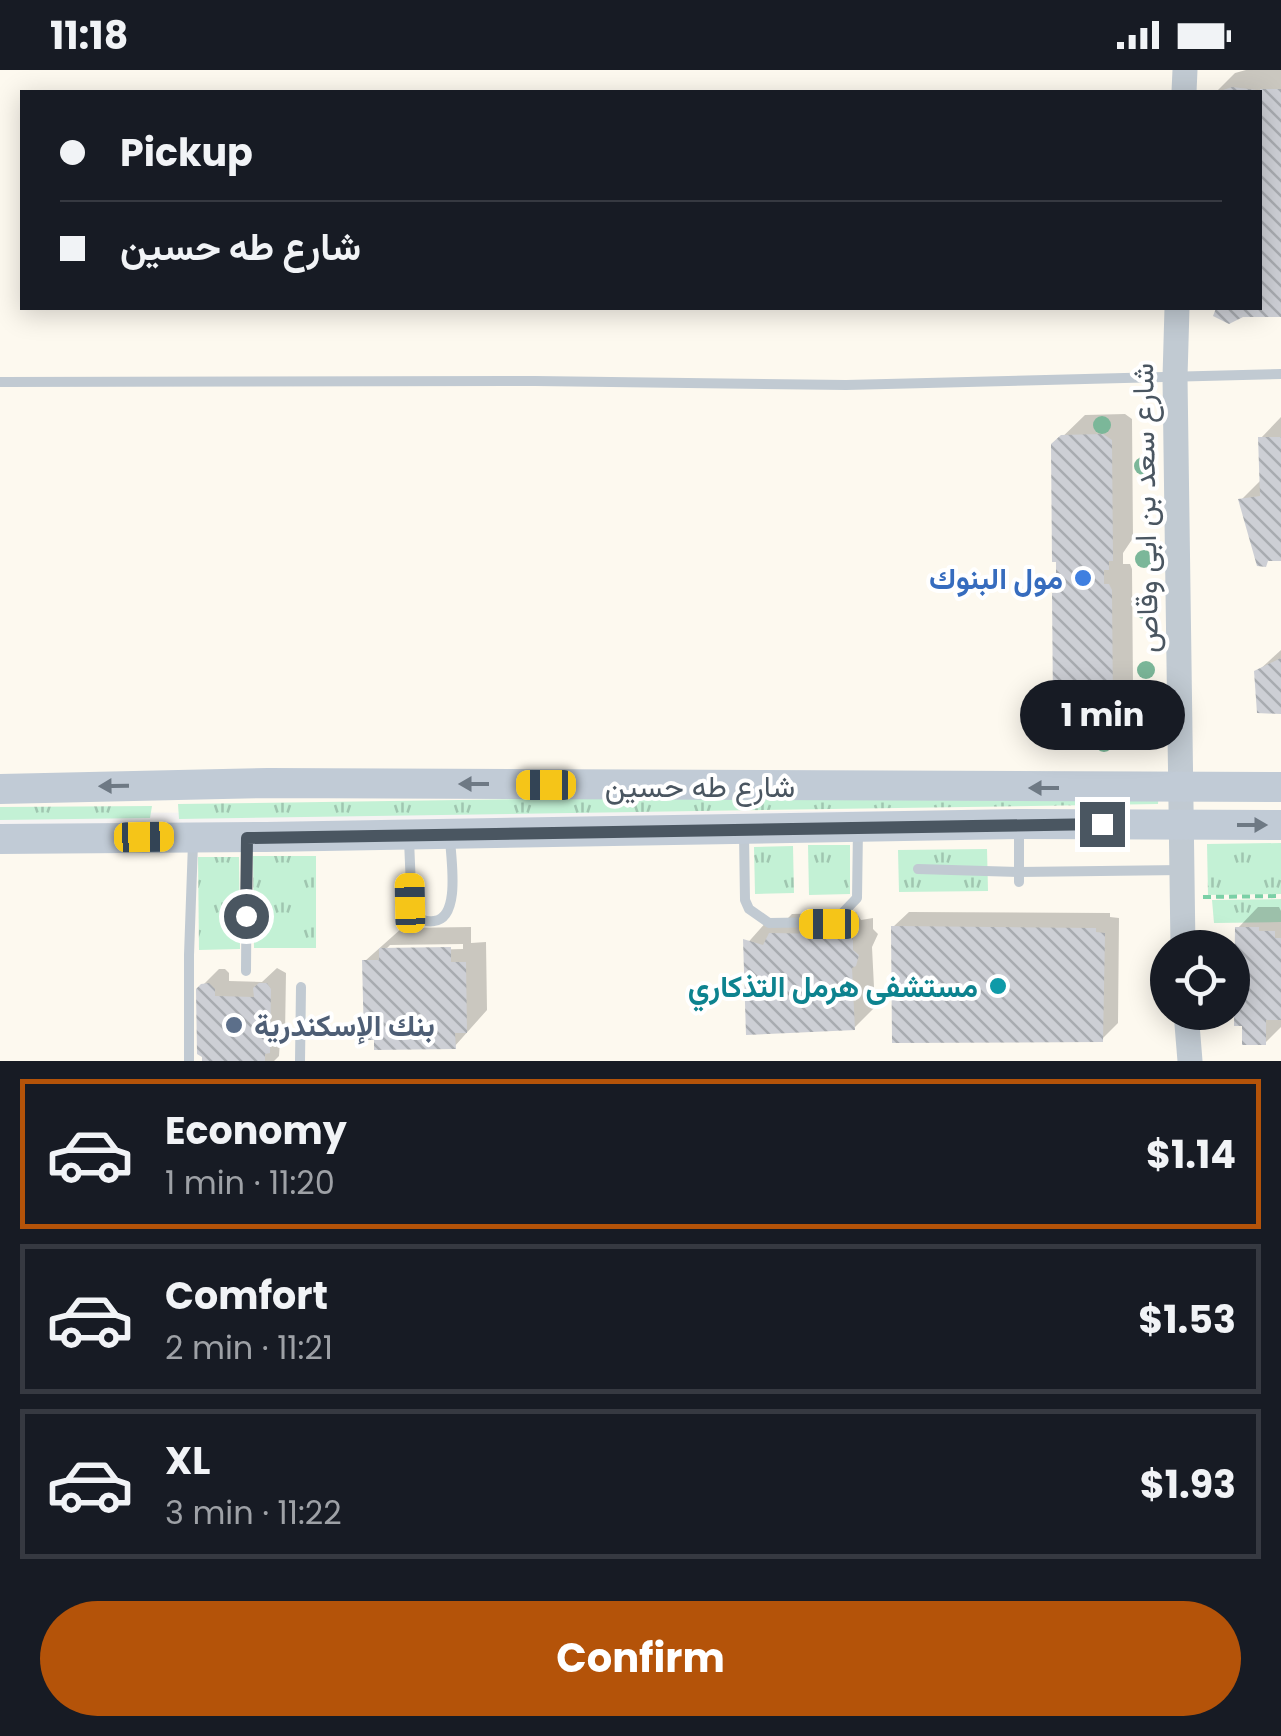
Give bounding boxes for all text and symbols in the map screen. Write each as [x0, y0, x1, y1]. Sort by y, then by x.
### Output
text: 11:18 [50, 9, 128, 62]
text: Pickup [120, 126, 253, 179]
text: شارع طه حسين [120, 220, 361, 273]
street label: شارع سعد بن ابى وقاص [1121, 363, 1169, 653]
place label: مول البنوك [929, 557, 1063, 600]
marker: مول البنوك [1072, 567, 1094, 589]
callout: 1 min [1020, 679, 1184, 749]
text: 1 min [1061, 692, 1144, 737]
street label: شارع طه حسين [605, 765, 795, 808]
car [516, 770, 576, 800]
one-way arrow [457, 776, 489, 792]
one-way arrow [97, 779, 129, 795]
one-way arrow [1027, 779, 1059, 795]
route end [1080, 802, 1125, 847]
one-way arrow [1237, 817, 1269, 833]
car [114, 821, 174, 853]
car [394, 873, 426, 933]
route start [224, 894, 269, 939]
car [799, 909, 859, 939]
map controls [1150, 930, 1250, 1030]
button: locate [1150, 930, 1250, 1030]
place label: مستشفى هرمل التذكاري [688, 965, 978, 1012]
marker: مستشفى هرمل التذكاري [987, 975, 1009, 997]
place label: بنك الإسكندرية [254, 1004, 435, 1047]
marker: بنك الإسكندرية [223, 1014, 245, 1036]
text: Economy [165, 1104, 347, 1157]
icon: car [45, 1109, 135, 1199]
text: $1.14 [1146, 1128, 1236, 1181]
text: 1 min · 11:20 [165, 1160, 335, 1205]
text: Comfort [165, 1269, 328, 1322]
icon: car [45, 1274, 135, 1364]
text: $1.53 [1138, 1293, 1236, 1346]
text: 2 min · 11:21 [165, 1325, 333, 1370]
text: XL [165, 1434, 210, 1487]
icon: car [45, 1439, 135, 1529]
text: $1.93 [1140, 1458, 1236, 1511]
text: 3 min · 11:22 [165, 1490, 342, 1535]
button: Confirm [40, 1601, 1241, 1716]

